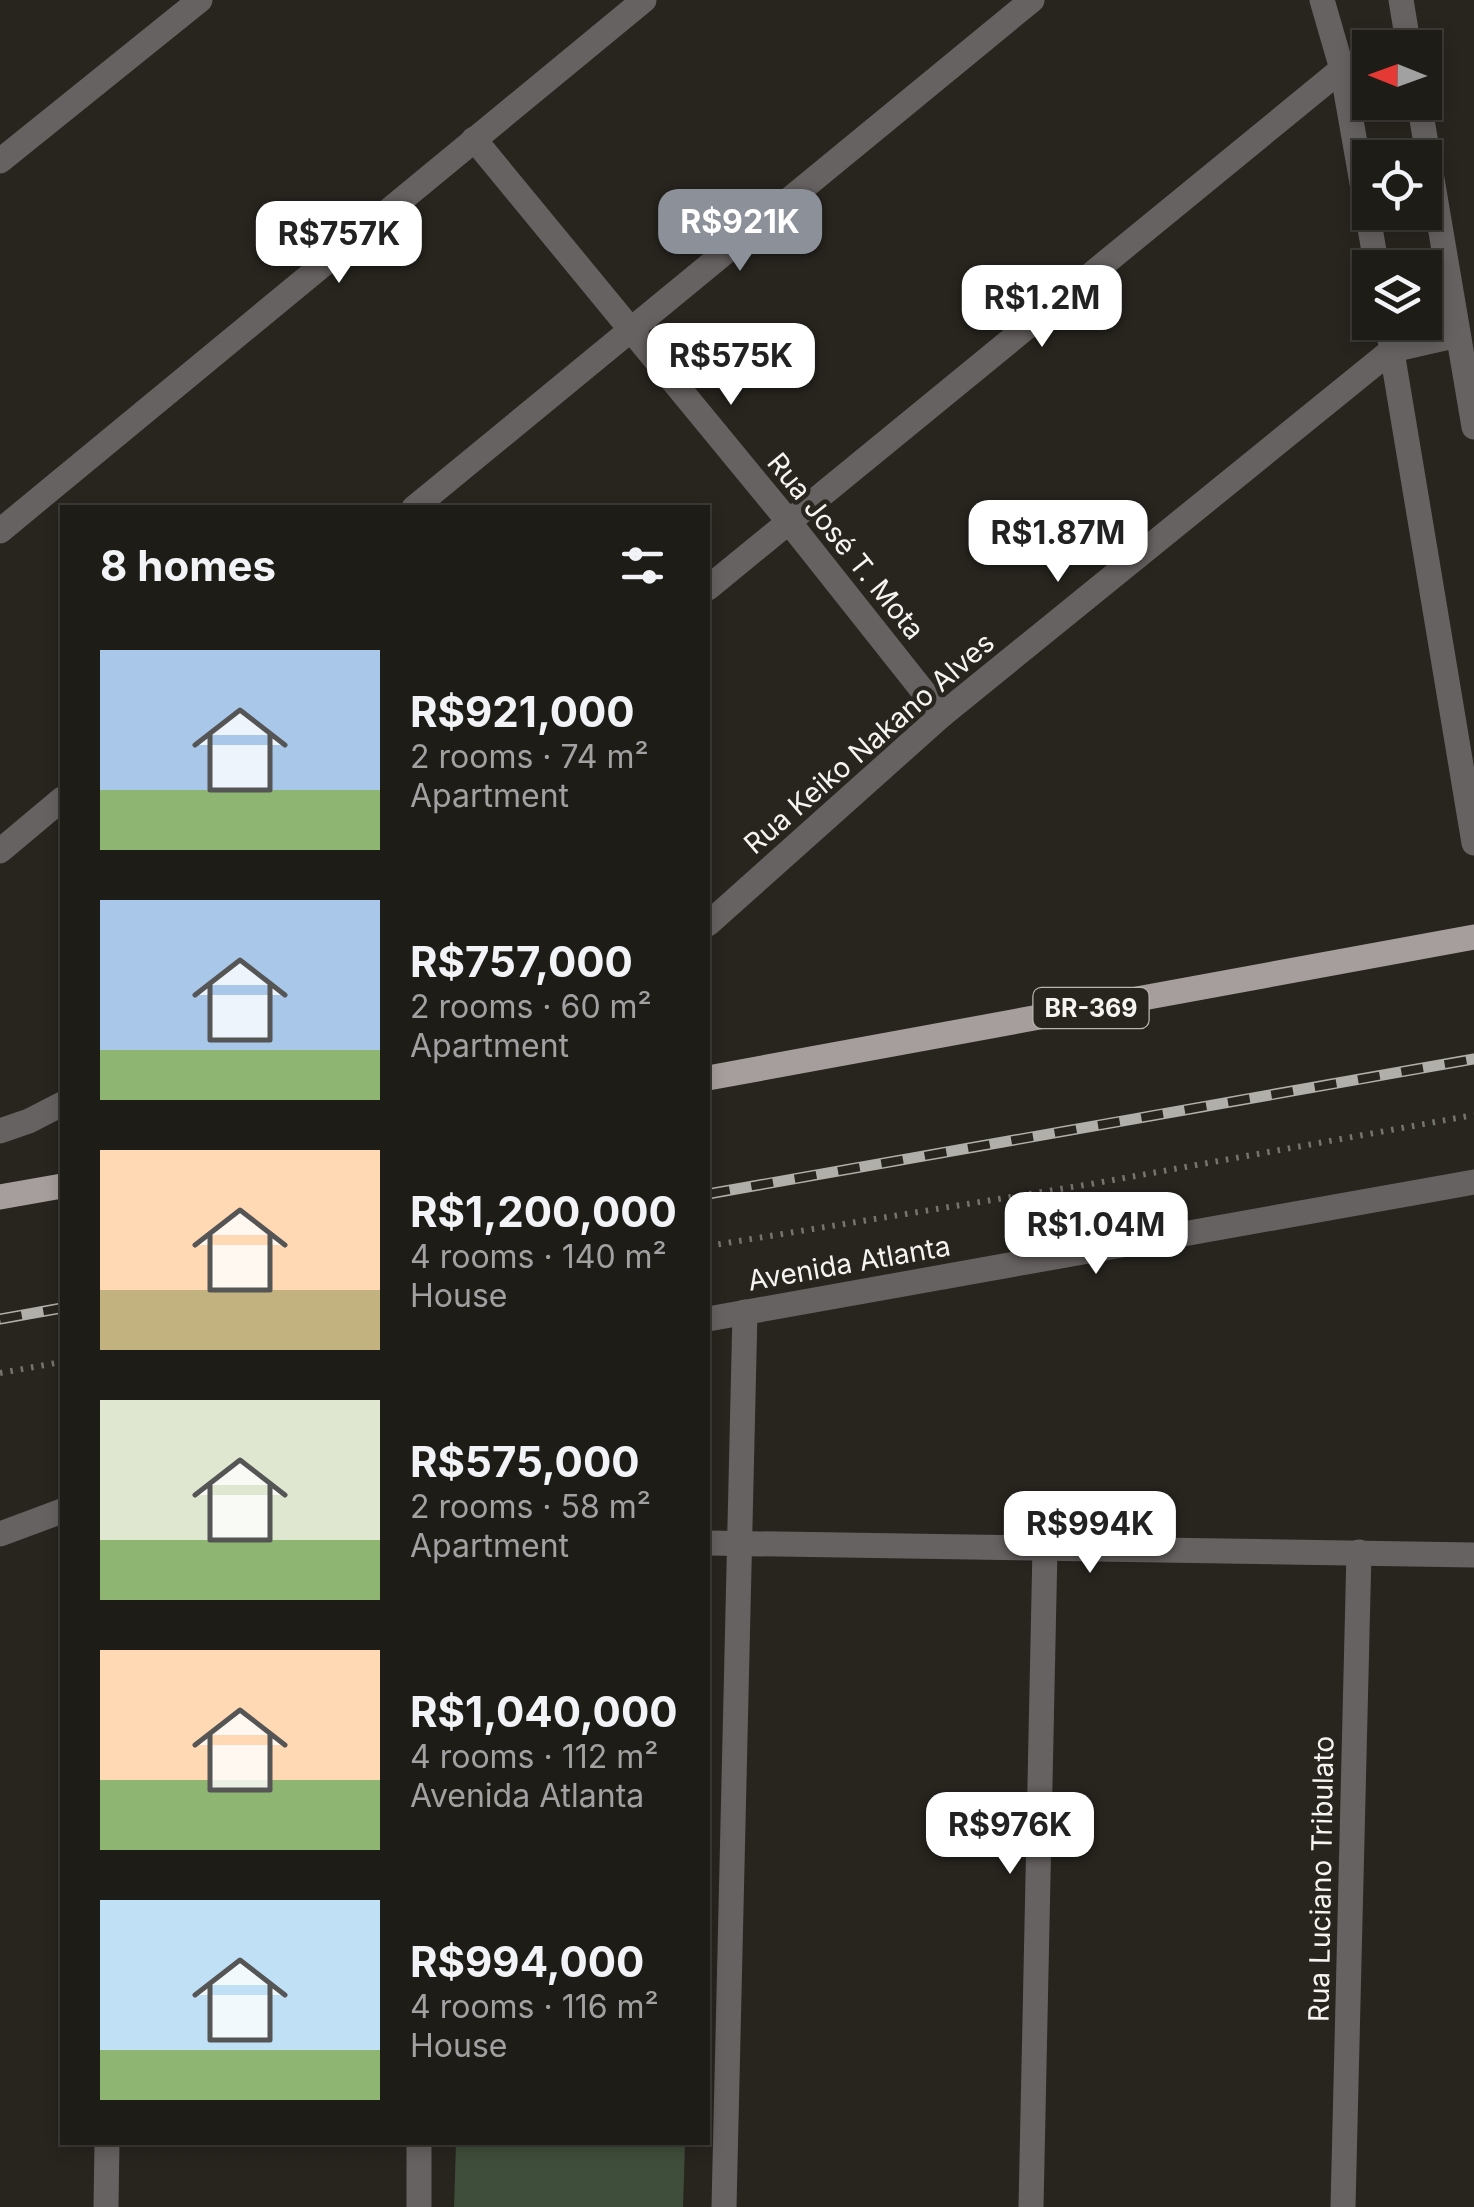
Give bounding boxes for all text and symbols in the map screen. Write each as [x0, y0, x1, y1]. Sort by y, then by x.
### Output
north arrow [1352, 30, 1442, 120]
map controls [1352, 30, 1442, 340]
button: locate [1352, 140, 1442, 230]
pin: R$921K [659, 189, 821, 274]
pin: R$757K [258, 201, 420, 286]
text: R$921K [680, 202, 800, 241]
text: R$757K [278, 214, 400, 253]
button: layers [1352, 250, 1442, 340]
pin: R$1.2M [961, 265, 1123, 350]
text: R$1.2M [984, 278, 1100, 317]
pin: R$575K [650, 323, 812, 408]
text: R$575K [669, 336, 793, 375]
street label: Rua José T. Mota [760, 446, 932, 646]
pin: R$1.87M [966, 500, 1150, 585]
text: R$1.87M [991, 513, 1125, 552]
icon: filters [615, 538, 670, 593]
text: 8 homes [100, 540, 276, 591]
street label: Rua Keiko Nakano Alves [737, 625, 1001, 861]
text: R$921,000 [410, 686, 635, 737]
icon: home [180, 690, 300, 810]
text: 2 rooms · 74 m² [410, 737, 649, 776]
text: Apartment [410, 776, 569, 815]
text: R$757,000 [410, 936, 633, 987]
icon: home [180, 940, 300, 1060]
text: 2 rooms · 60 m² [410, 987, 652, 1026]
road number: BR-369 [1034, 988, 1148, 1028]
text: Apartment [410, 1026, 569, 1065]
text: R$1,200,000 [410, 1186, 677, 1237]
icon: home [180, 1190, 300, 1310]
pin: R$1.04M [1004, 1192, 1188, 1277]
text: R$1.04M [1027, 1205, 1165, 1244]
street label: Avenida Atlanta [745, 1228, 953, 1298]
text: 4 rooms · 140 m² [410, 1237, 667, 1276]
text: House [410, 1276, 507, 1315]
text: R$575,000 [410, 1436, 640, 1487]
icon: home [180, 1440, 300, 1560]
text: 2 rooms · 58 m² [410, 1487, 651, 1526]
pin: R$994K [1009, 1491, 1171, 1576]
text: R$994K [1026, 1504, 1154, 1543]
text: Apartment [410, 1526, 569, 1565]
text: R$1,040,000 [410, 1686, 678, 1737]
icon: home [180, 1690, 300, 1810]
street label: Rua Luciano Tribulato [1302, 1736, 1340, 2022]
text: 4 rooms · 112 m² [410, 1737, 658, 1776]
text: Avenida Atlanta [410, 1776, 644, 1815]
pin: R$976K [929, 1792, 1091, 1877]
text: R$976K [948, 1805, 1072, 1844]
text: R$994,000 [410, 1936, 644, 1987]
icon: home [180, 1940, 300, 2060]
text: 4 rooms · 116 m² [410, 1987, 659, 2026]
text: House [410, 2026, 507, 2065]

